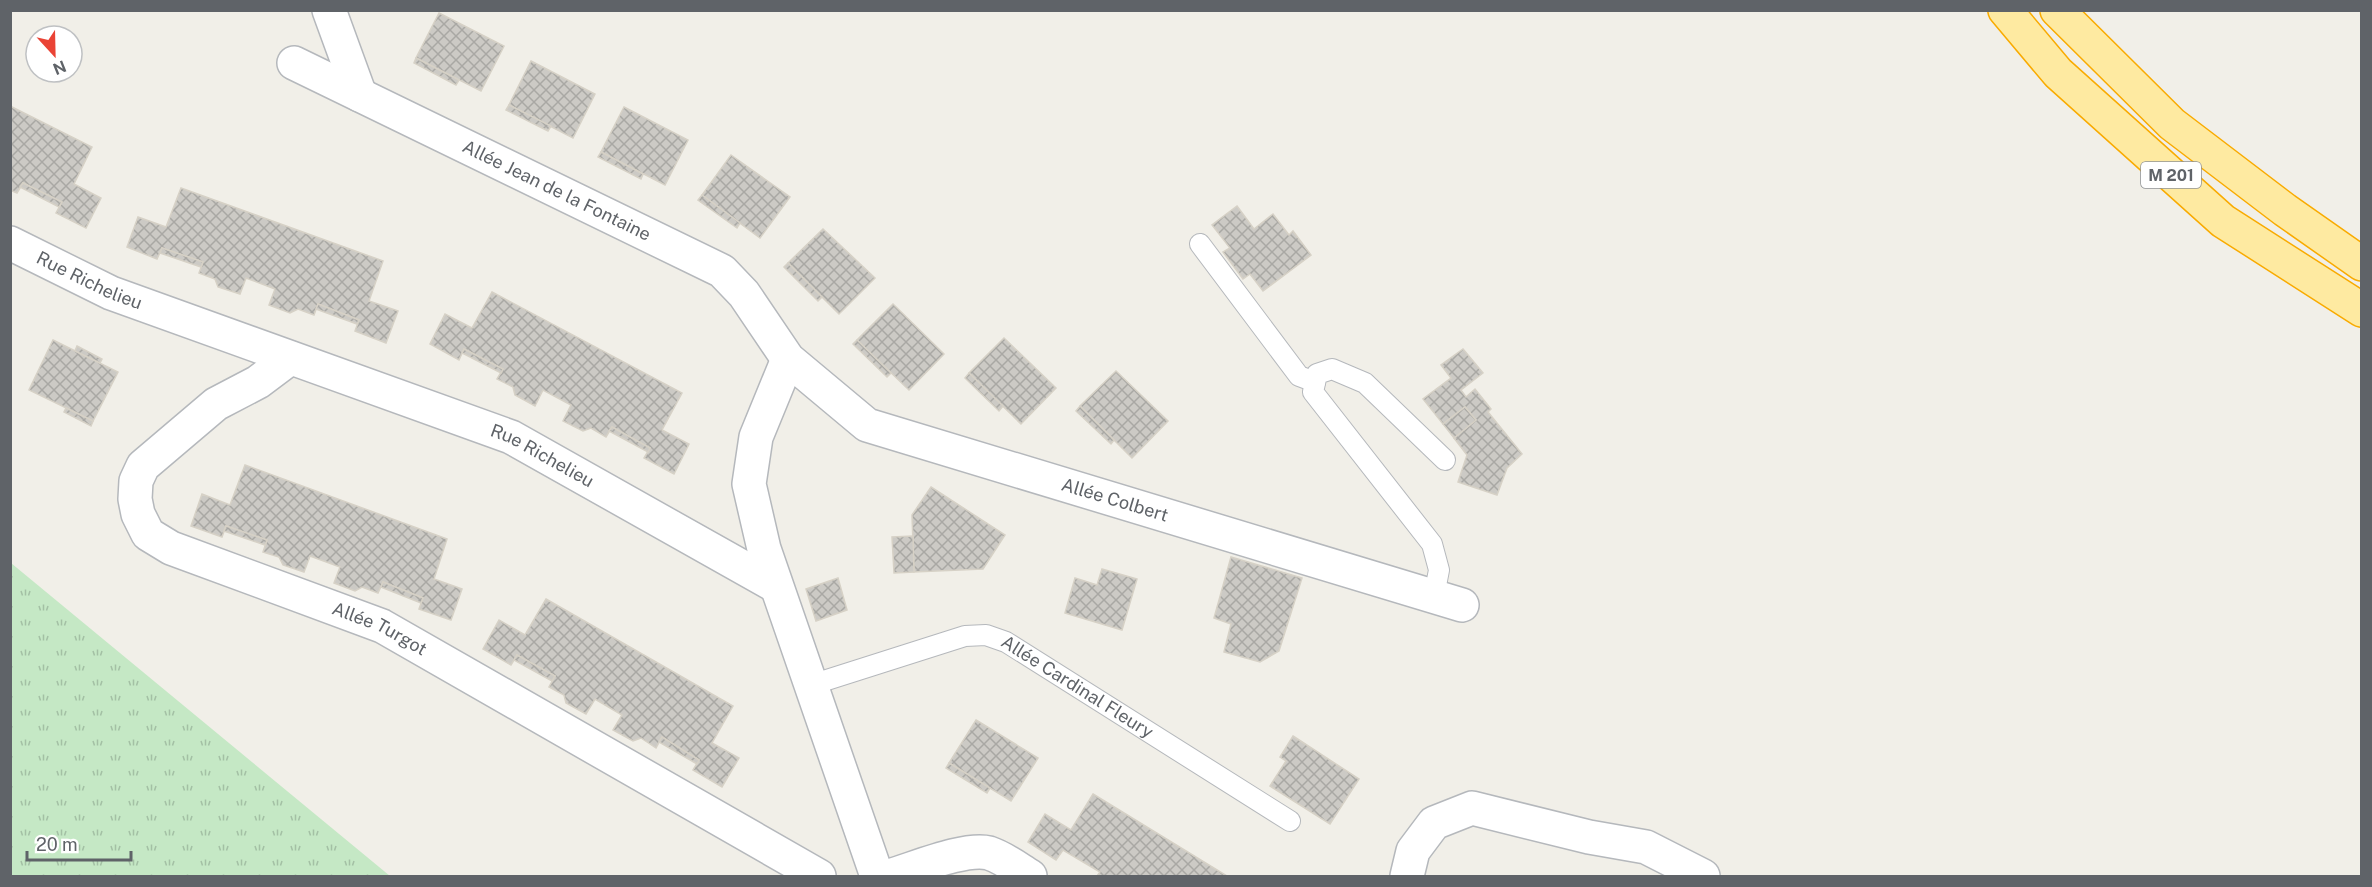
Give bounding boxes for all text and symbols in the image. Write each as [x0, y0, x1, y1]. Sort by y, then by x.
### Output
north arrow [24, 24, 84, 84]
text: N [50, 56, 69, 79]
street label: Allée Jean de la Fontaine [459, 136, 654, 245]
road number: M 201 [2141, 162, 2201, 188]
street label: Rue Richelieu [33, 247, 145, 313]
street label: Rue Richelieu [488, 420, 598, 491]
street label: Allée Colbert [1059, 473, 1171, 526]
street label: Allée Turgot [329, 597, 431, 659]
street label: Allée Cardinal Fleury [998, 631, 1158, 742]
scale bar [27, 824, 130, 862]
text: 20 m [36, 834, 78, 855]

